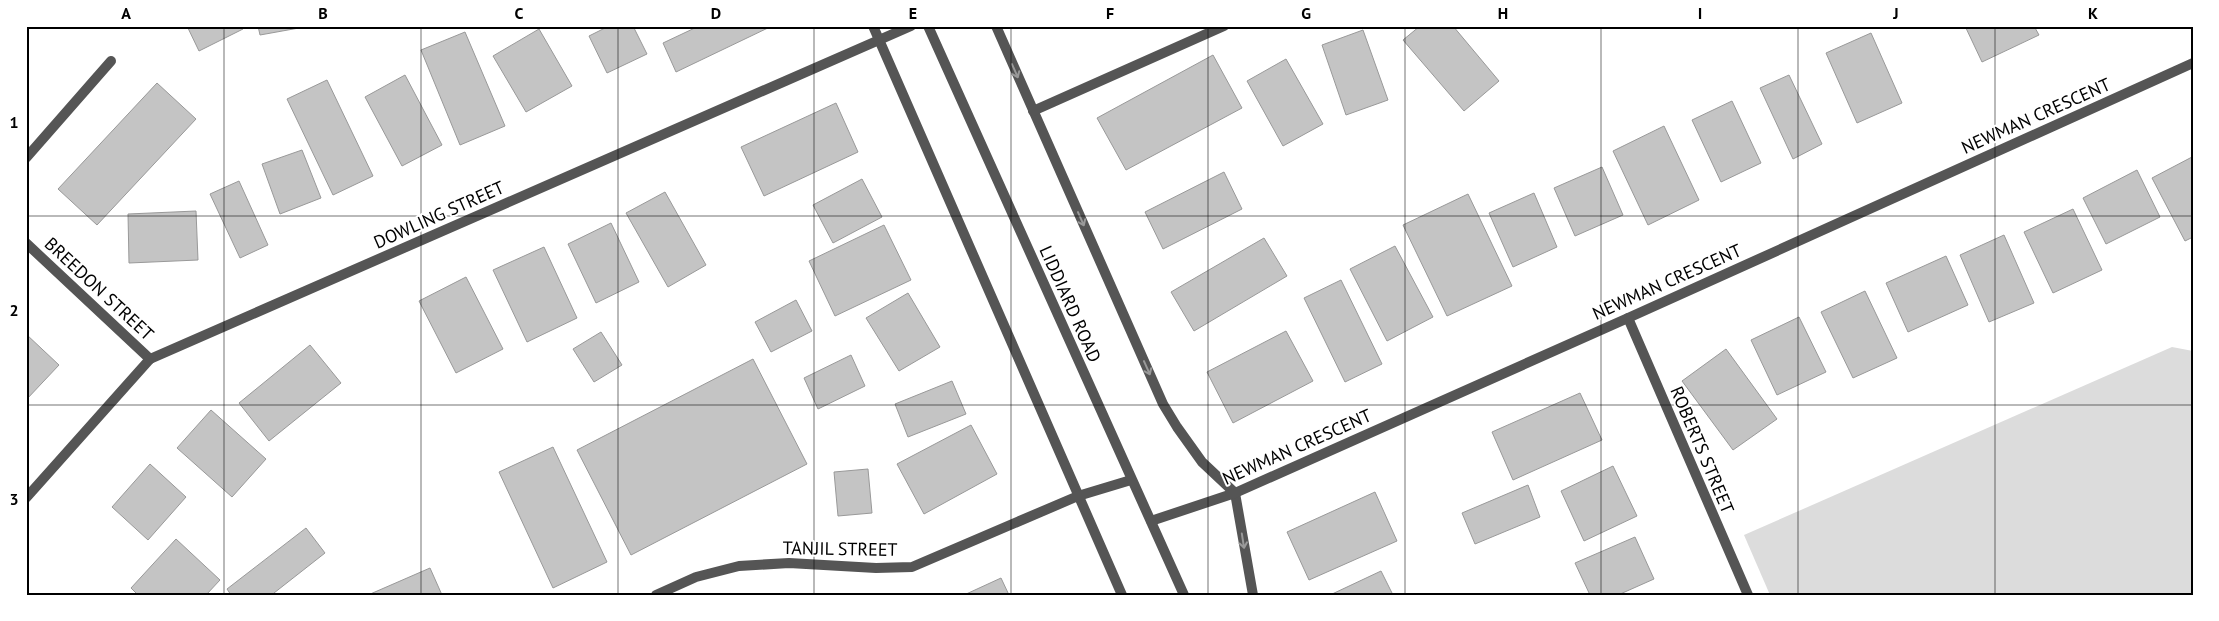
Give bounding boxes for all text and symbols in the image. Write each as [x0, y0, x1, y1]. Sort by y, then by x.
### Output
text: A [121, 3, 131, 23]
text: B [318, 3, 328, 23]
text: C [515, 3, 524, 23]
text: D [711, 3, 721, 23]
text: E [909, 3, 917, 23]
text: F [1106, 3, 1114, 23]
text: G [1301, 3, 1311, 23]
text: H [1498, 3, 1508, 23]
text: I [1698, 3, 1702, 23]
text: J [1892, 3, 1899, 23]
text: K [2088, 3, 2098, 23]
one-way arrow [1011, 63, 1021, 78]
street label: NEWMAN CRESCENT [1958, 72, 2114, 159]
text: 1 [9, 112, 19, 132]
street label: DOWLING STREET [370, 175, 508, 254]
one-way arrow [1077, 211, 1087, 226]
street label: BREEDON STREET [40, 232, 159, 345]
street label: NEWMAN CRESCENT [1589, 238, 1745, 325]
street label: LIDDIARD ROAD [1034, 242, 1106, 366]
text: 2 [9, 300, 19, 320]
one-way arrow [1143, 360, 1153, 375]
street label: ROBERTS STREET [1665, 383, 1740, 517]
street label: NEWMAN CRESCENT [1219, 403, 1375, 490]
text: 3 [9, 489, 19, 509]
one-way arrow [1238, 532, 1248, 548]
street label: TANJIL STREET [782, 536, 898, 561]

